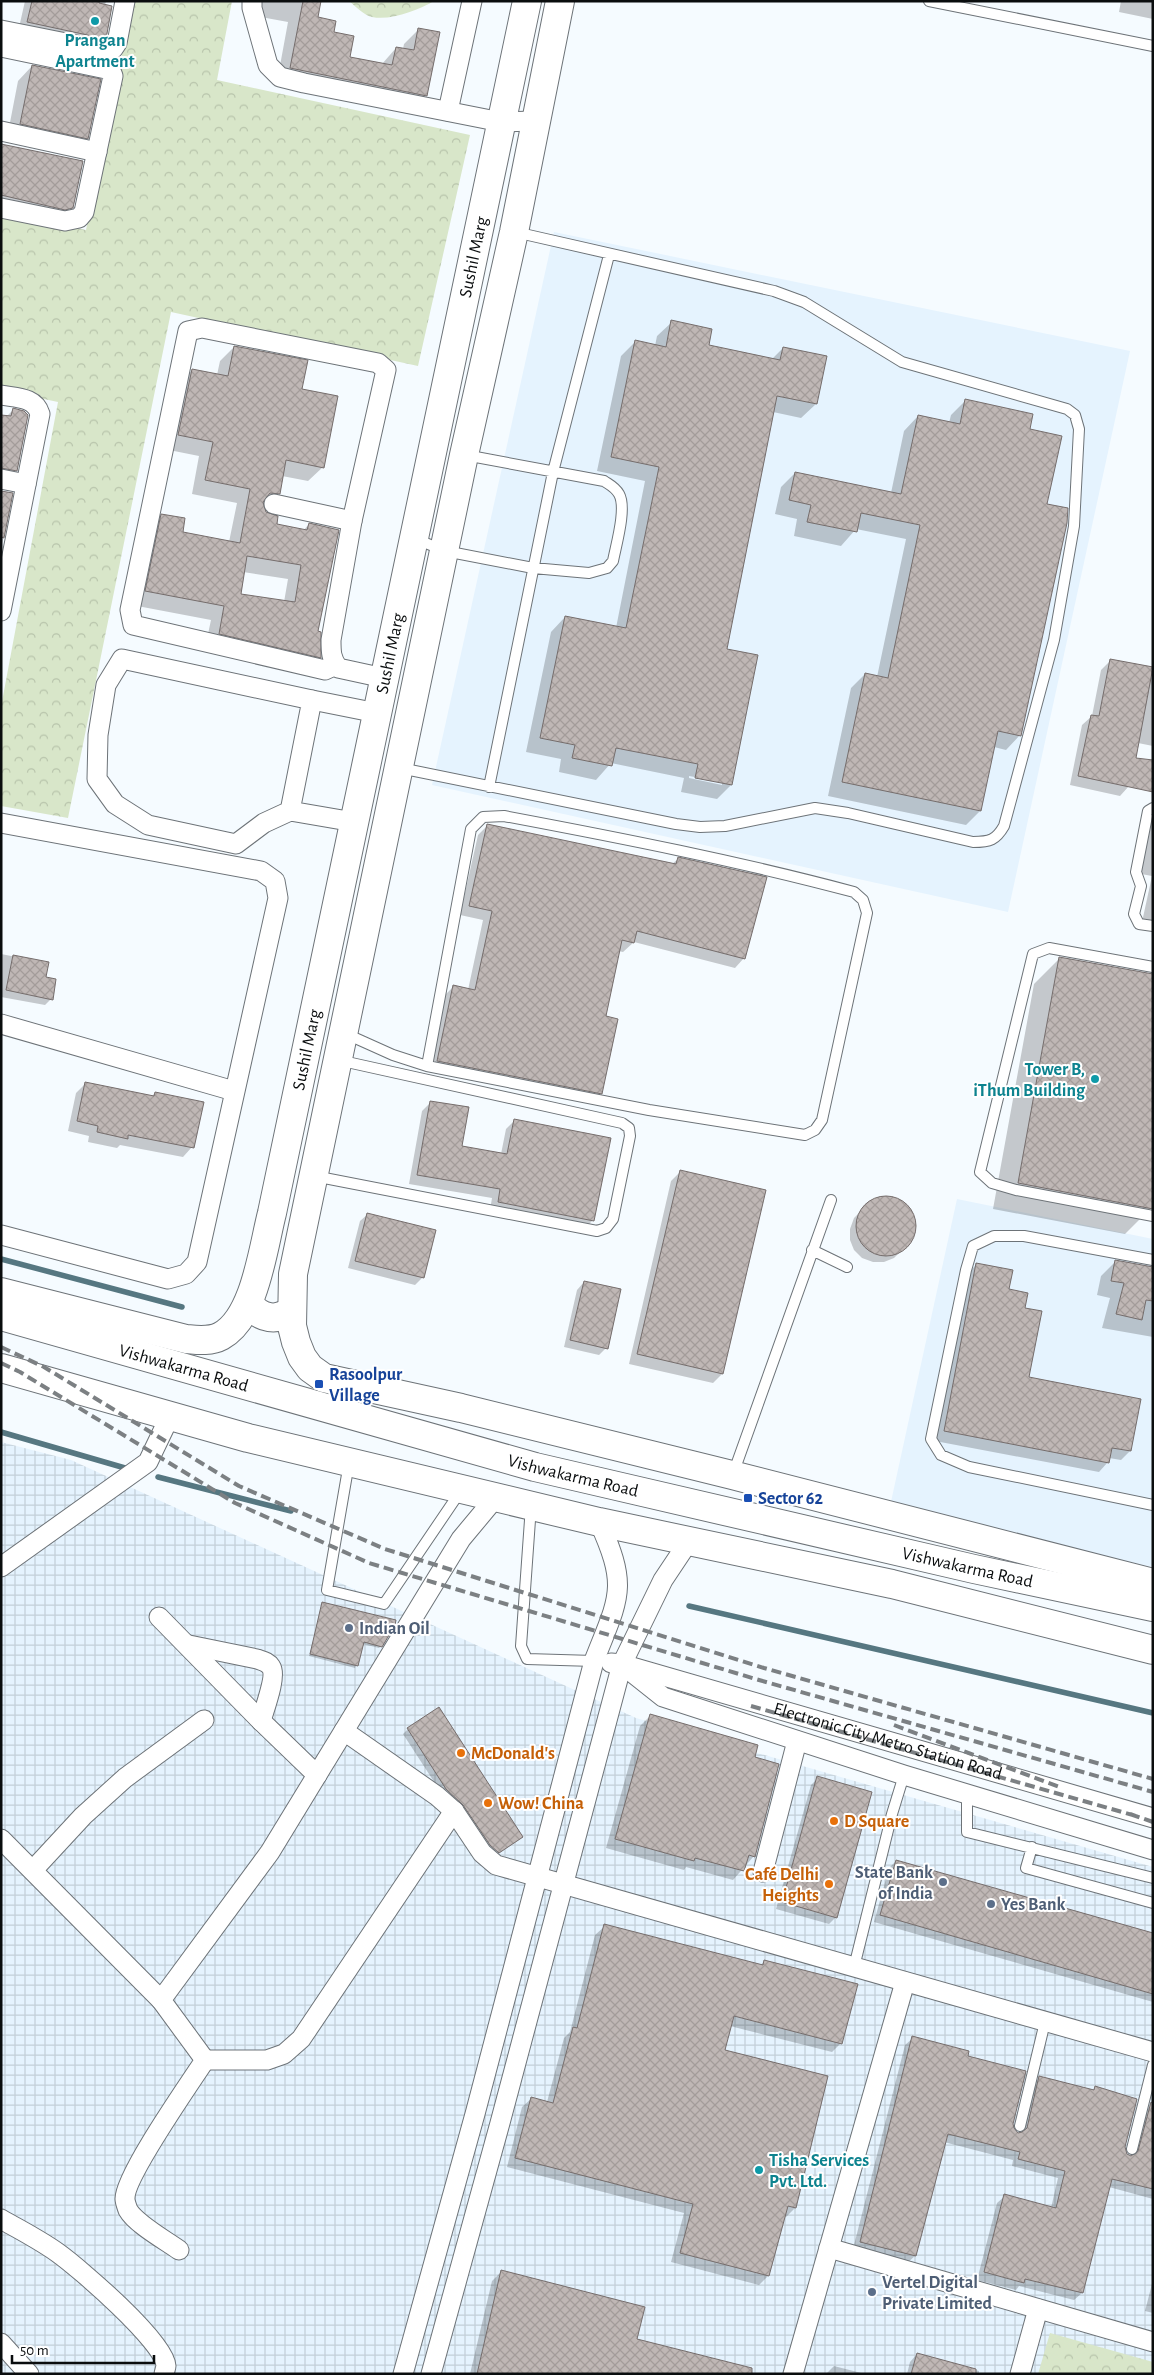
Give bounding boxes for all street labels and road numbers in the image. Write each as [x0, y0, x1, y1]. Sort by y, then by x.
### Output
street label: Sushil Marg [457, 215, 491, 299]
street label: Sushil Marg [373, 611, 408, 696]
street label: Sushil Marg [290, 1008, 325, 1092]
street label: Vishwakarma Road [117, 1342, 250, 1396]
street label: Vishwakarma Road [505, 1452, 640, 1501]
street label: Vishwakarma Road [900, 1545, 1035, 1591]
street label: Electronic City Metro Station Road [771, 1700, 1004, 1784]

